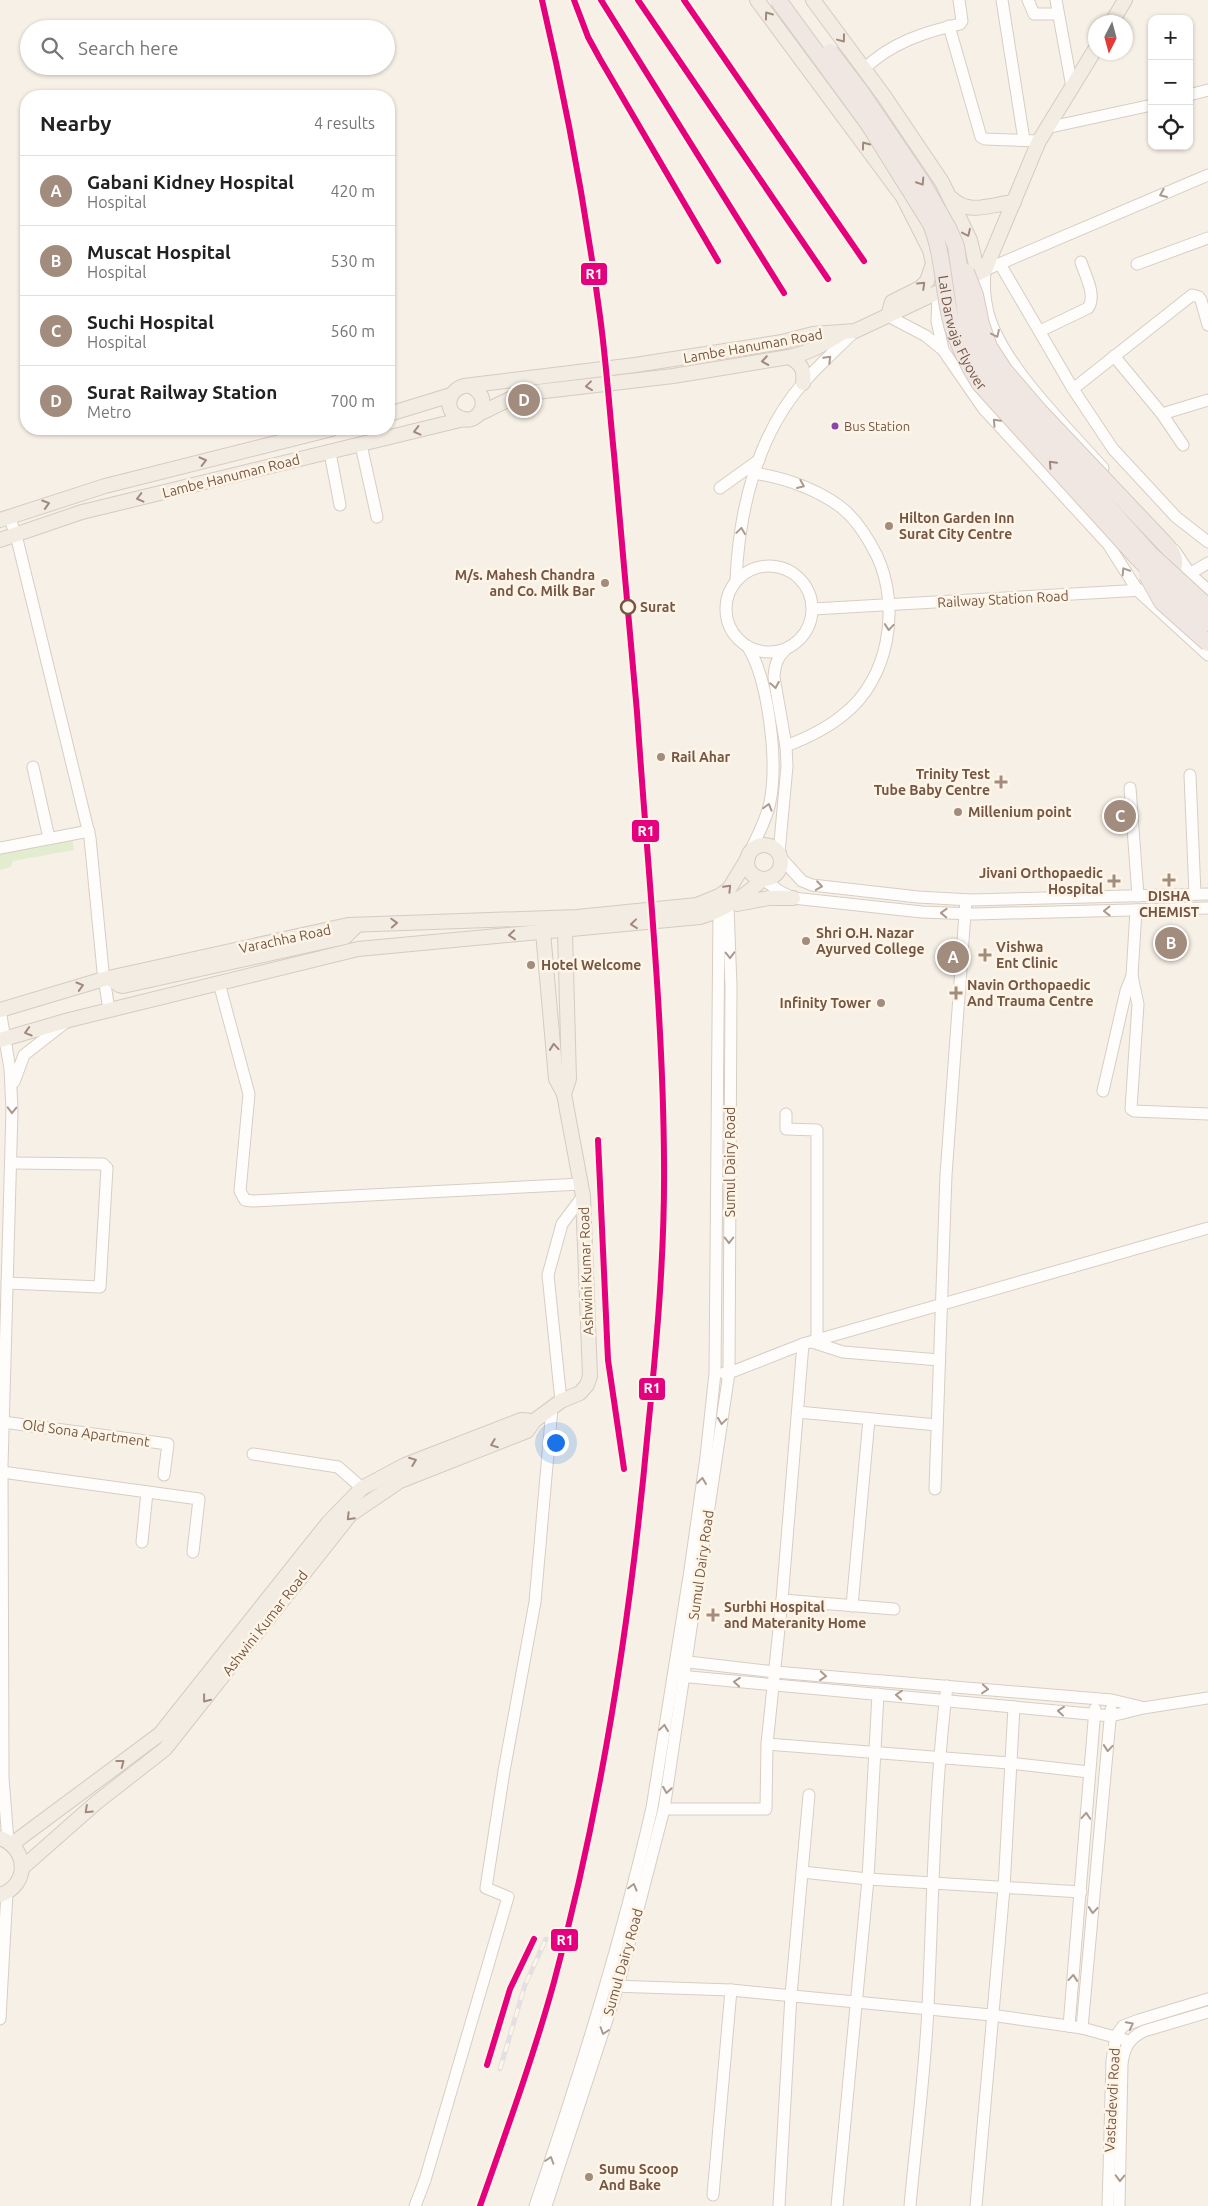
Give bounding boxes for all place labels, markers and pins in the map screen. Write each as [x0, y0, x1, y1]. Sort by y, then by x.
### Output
pin: D [508, 381, 540, 419]
place label: Bus Station [844, 419, 910, 433]
marker: Bus Station [830, 421, 840, 431]
place label: Hilton Garden Inn Surat City Centre [899, 510, 1015, 542]
marker: Hilton Garden Inn Surat City Centre [883, 520, 895, 532]
place label: M/s. Mahesh Chandra and Co. Milk Bar [455, 567, 595, 599]
marker: M/s. Mahesh Chandra and Co. Milk Bar [599, 577, 611, 589]
marker: Surat [620, 599, 636, 615]
place label: Surat [640, 599, 675, 615]
place label: Rail Ahar [671, 749, 731, 765]
marker: Rail Ahar [655, 751, 667, 763]
place label: Trinity Test Tube Baby Centre [874, 766, 990, 798]
marker: Trinity Test Tube Baby Centre [994, 775, 1008, 789]
pin: C [1104, 797, 1136, 835]
place label: Millenium point [968, 804, 1072, 820]
marker: Millenium point [952, 806, 964, 818]
place label: Jivani Orthopaedic Hospital [979, 865, 1103, 897]
marker: Jivani Orthopaedic Hospital [1107, 874, 1121, 888]
marker: DISHA CHEMIST [1163, 874, 1175, 886]
place label: DISHA CHEMIST [1139, 888, 1200, 920]
pin: B [1155, 924, 1187, 962]
place label: Shri O.H. Nazar Ayurved College [816, 925, 924, 957]
marker: Shri O.H. Nazar Ayurved College [800, 935, 812, 947]
pin: A [937, 938, 969, 976]
place label: Vishwa Ent Clinic [996, 939, 1058, 971]
marker: Vishwa Ent Clinic [978, 948, 992, 962]
place label: Hotel Welcome [541, 957, 641, 973]
marker: Hotel Welcome [525, 959, 537, 971]
place label: Navin Orthopaedic And Trauma Centre [967, 977, 1094, 1009]
marker: Navin Orthopaedic And Trauma Centre [949, 986, 963, 1000]
place label: Infinity Tower [780, 995, 871, 1011]
marker: Infinity Tower [875, 997, 887, 1009]
place label: Surbhi Hospital and Materanity Home [724, 1599, 866, 1631]
marker: Surbhi Hospital and Materanity Home [706, 1608, 720, 1622]
place label: Sumu Scoop And Bake [599, 2161, 679, 2193]
marker: Sumu Scoop And Bake [583, 2171, 595, 2183]

